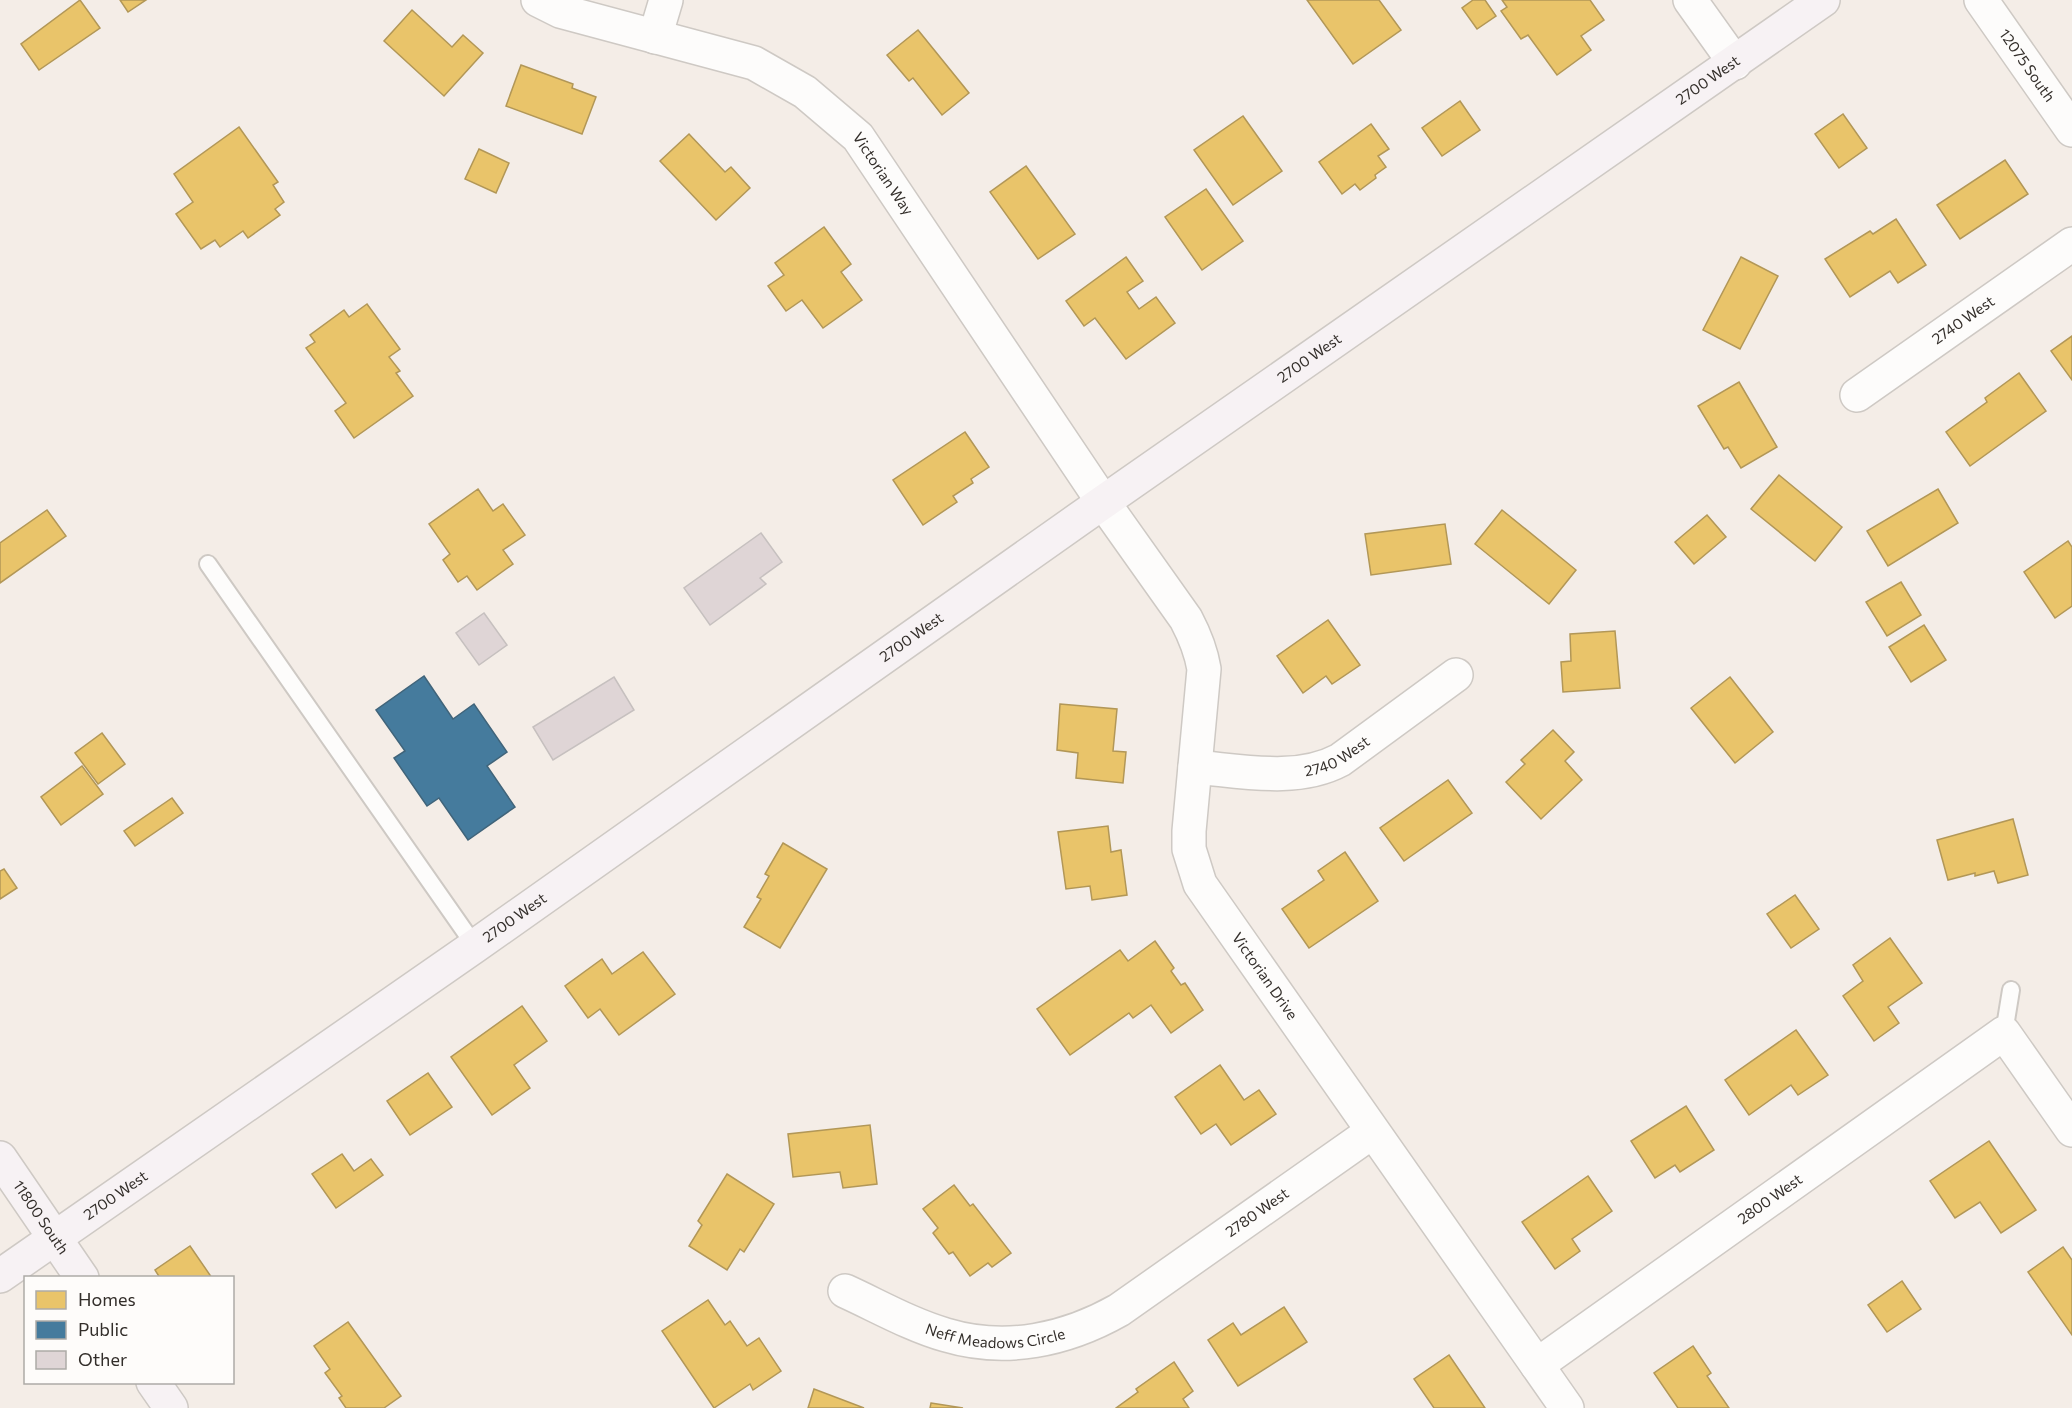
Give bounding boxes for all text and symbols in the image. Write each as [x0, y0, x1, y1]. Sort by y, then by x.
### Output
street label: 12075 South [1996, 25, 2059, 105]
street label: 2700 West [1672, 51, 1743, 108]
street label: Victorian Way [849, 128, 918, 218]
street label: 2740 West [1928, 291, 1997, 348]
street label: 2700 West [1273, 329, 1344, 386]
street label: 2700 West [876, 608, 946, 665]
street label: 2740 West [1303, 731, 1373, 779]
street label: 2700 West [479, 888, 549, 946]
street label: Victorian Drive [1229, 929, 1302, 1023]
street label: 2700 West [80, 1166, 151, 1223]
street label: 2800 West [1734, 1169, 1805, 1228]
street label: 11800 South [10, 1177, 73, 1257]
street label: 2780 West [1222, 1184, 1292, 1240]
legend [24, 1276, 234, 1384]
text: Homes [78, 1288, 136, 1310]
text: Public [78, 1318, 128, 1340]
street label: Neff Meadows Circle [923, 1319, 1067, 1351]
text: Other [78, 1348, 127, 1370]

